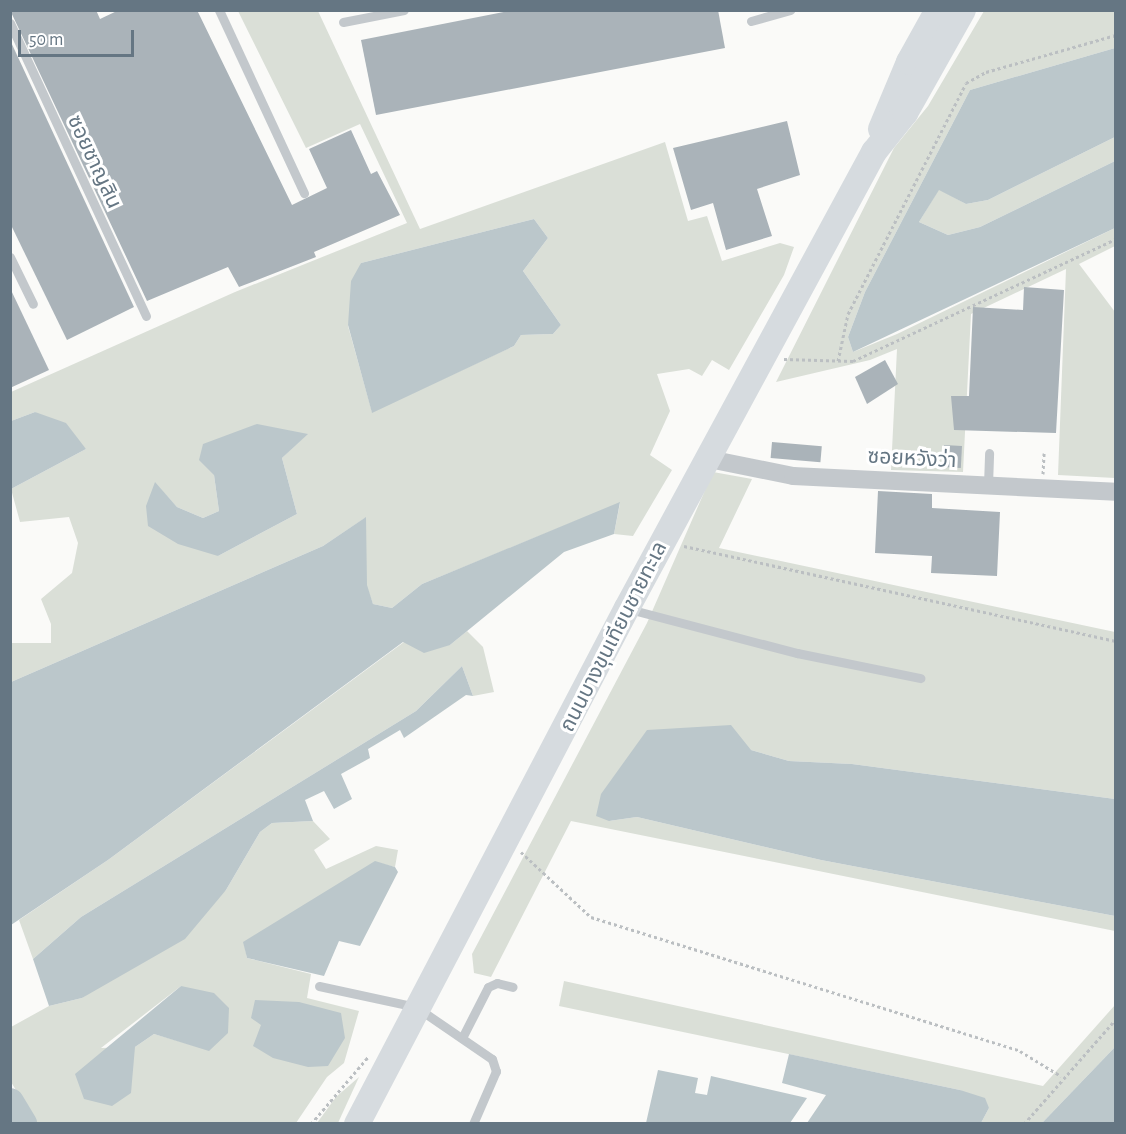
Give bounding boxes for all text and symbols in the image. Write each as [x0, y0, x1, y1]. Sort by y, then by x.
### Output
scale bar [21, 18, 136, 56]
text: 50 m [29, 31, 63, 49]
street label: ซอยชาญสิน [61, 111, 127, 213]
street label: ซอยหวังว่า [867, 444, 957, 474]
street label: ถนนบางขุนเทียนชายทะเล [555, 538, 673, 736]

